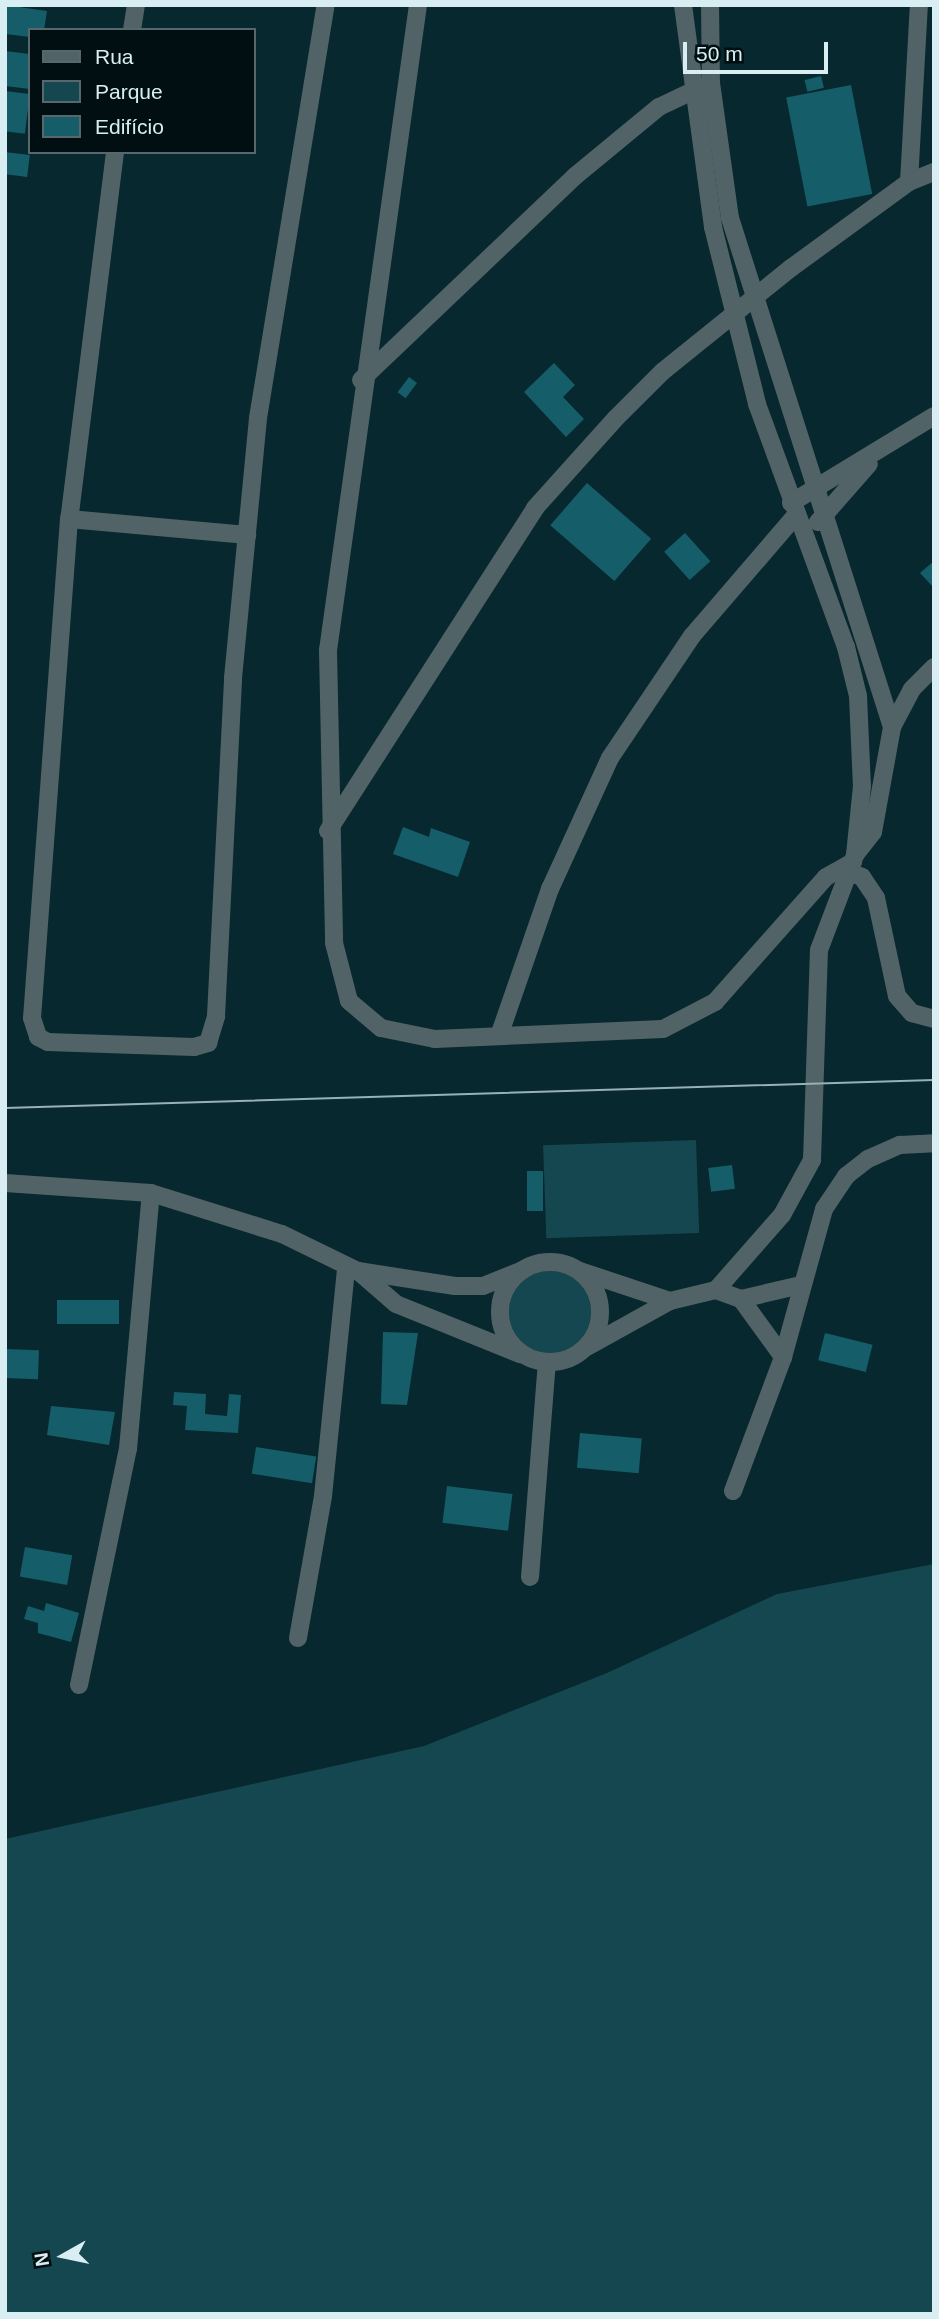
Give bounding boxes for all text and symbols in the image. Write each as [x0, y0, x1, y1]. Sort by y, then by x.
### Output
legend [28, 28, 256, 154]
scale bar [687, 28, 832, 72]
text: 50 m [696, 42, 743, 65]
text: Rua [95, 45, 134, 68]
text: Parque [95, 80, 163, 103]
text: Edifício [95, 115, 164, 138]
north arrow [28, 2221, 98, 2291]
text: N [30, 2251, 53, 2268]

